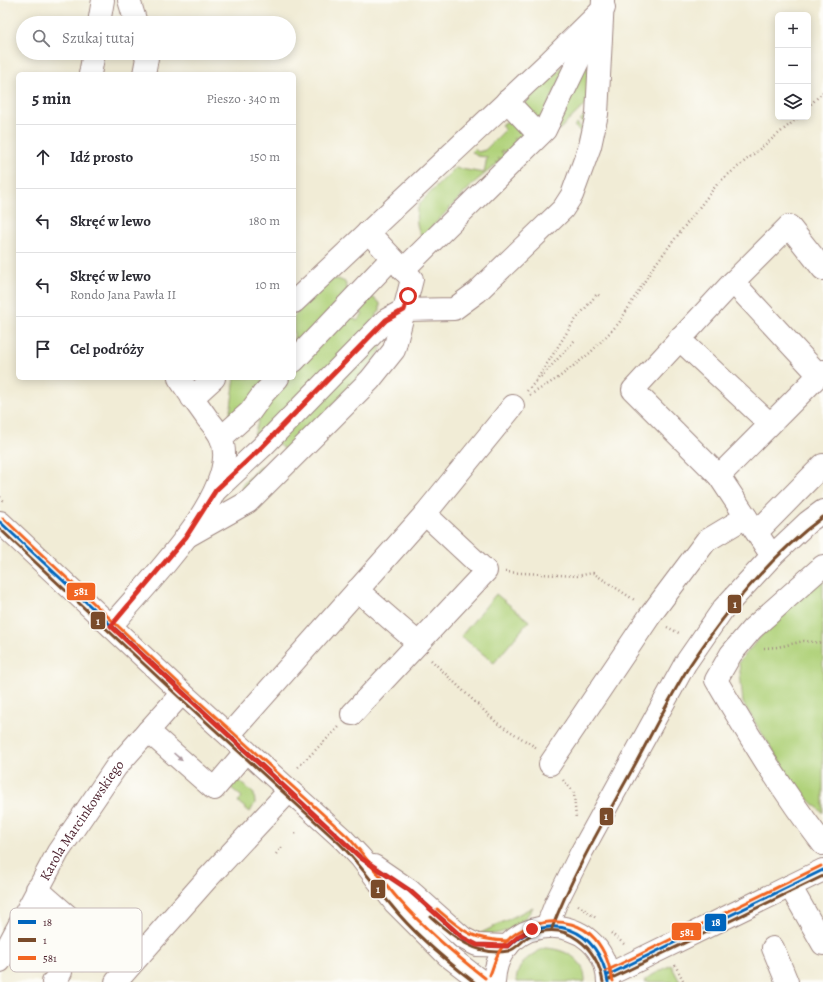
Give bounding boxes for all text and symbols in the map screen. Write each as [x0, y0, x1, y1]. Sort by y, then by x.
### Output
map controls [775, 12, 811, 120]
button: + [775, 12, 811, 48]
search box [16, 16, 296, 60]
icon: search [30, 27, 52, 49]
text: Szukaj tutaj [62, 28, 135, 48]
button: − [775, 48, 811, 84]
button: layers [775, 84, 811, 120]
text: 5 min [32, 87, 71, 110]
text: Pieszo · 340 m [206, 90, 280, 107]
icon: ahead [32, 146, 54, 168]
text: Idź prosto [70, 147, 133, 167]
text: 150 m [250, 148, 280, 165]
icon: left [32, 210, 54, 232]
text: Skręć w lewo [70, 211, 151, 231]
text: 180 m [249, 212, 280, 229]
text: Skręć w lewo [70, 266, 151, 286]
icon: left [32, 274, 54, 296]
text: 10 m [255, 276, 280, 293]
text: Rondo Jana Pawła II [70, 286, 176, 303]
route start [399, 287, 417, 305]
icon: arrive [32, 338, 54, 360]
text: Cel podróży [70, 339, 144, 359]
line badge: 581 [66, 582, 96, 601]
text: 581 [74, 584, 88, 599]
line badge: 1 [727, 594, 742, 614]
text: 1 [733, 597, 737, 612]
line badge: 1 [90, 611, 106, 630]
text: 1 [96, 614, 100, 629]
one-way arrow [173, 752, 182, 761]
street label: Karola Marcinkowskiego [35, 756, 128, 884]
line badge: 1 [599, 807, 614, 826]
text: 1 [604, 809, 608, 824]
line badge: 1 [370, 879, 386, 899]
text: 1 [376, 882, 380, 897]
legend [10, 908, 142, 972]
line badge: 18 [704, 913, 727, 932]
text: 18 [43, 915, 52, 930]
text: 18 [711, 915, 721, 930]
route end [523, 920, 541, 938]
line badge: 581 [671, 922, 702, 941]
text: 581 [680, 925, 694, 940]
text: 1 [43, 933, 47, 948]
text: 581 [43, 951, 57, 966]

